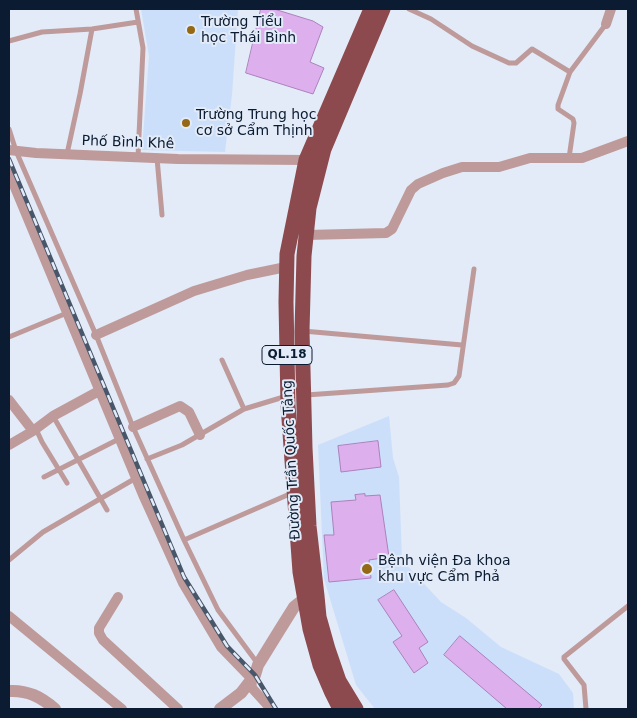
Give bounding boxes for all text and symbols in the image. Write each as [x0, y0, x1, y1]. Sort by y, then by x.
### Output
place label: Trường Tiểu học Thái Bình [201, 14, 296, 46]
marker: Trường Tiểu học Thái Bình [185, 24, 197, 36]
place label: Trường Trung học cơ sở Cẩm Thịnh [196, 107, 316, 140]
marker: Trường Trung học cơ sở Cẩm Thịnh [180, 117, 192, 129]
street label: Phố Bình Khê [81, 133, 175, 153]
road number: QL.18 [262, 346, 312, 364]
street label: Đường Trần Quốc Tảng [279, 380, 305, 540]
place label: Bệnh viện Đa khoa khu vực Cẩm Phả [378, 553, 511, 586]
marker: Bệnh viện Đa khoa khu vực Cẩm Phả [360, 562, 374, 576]

